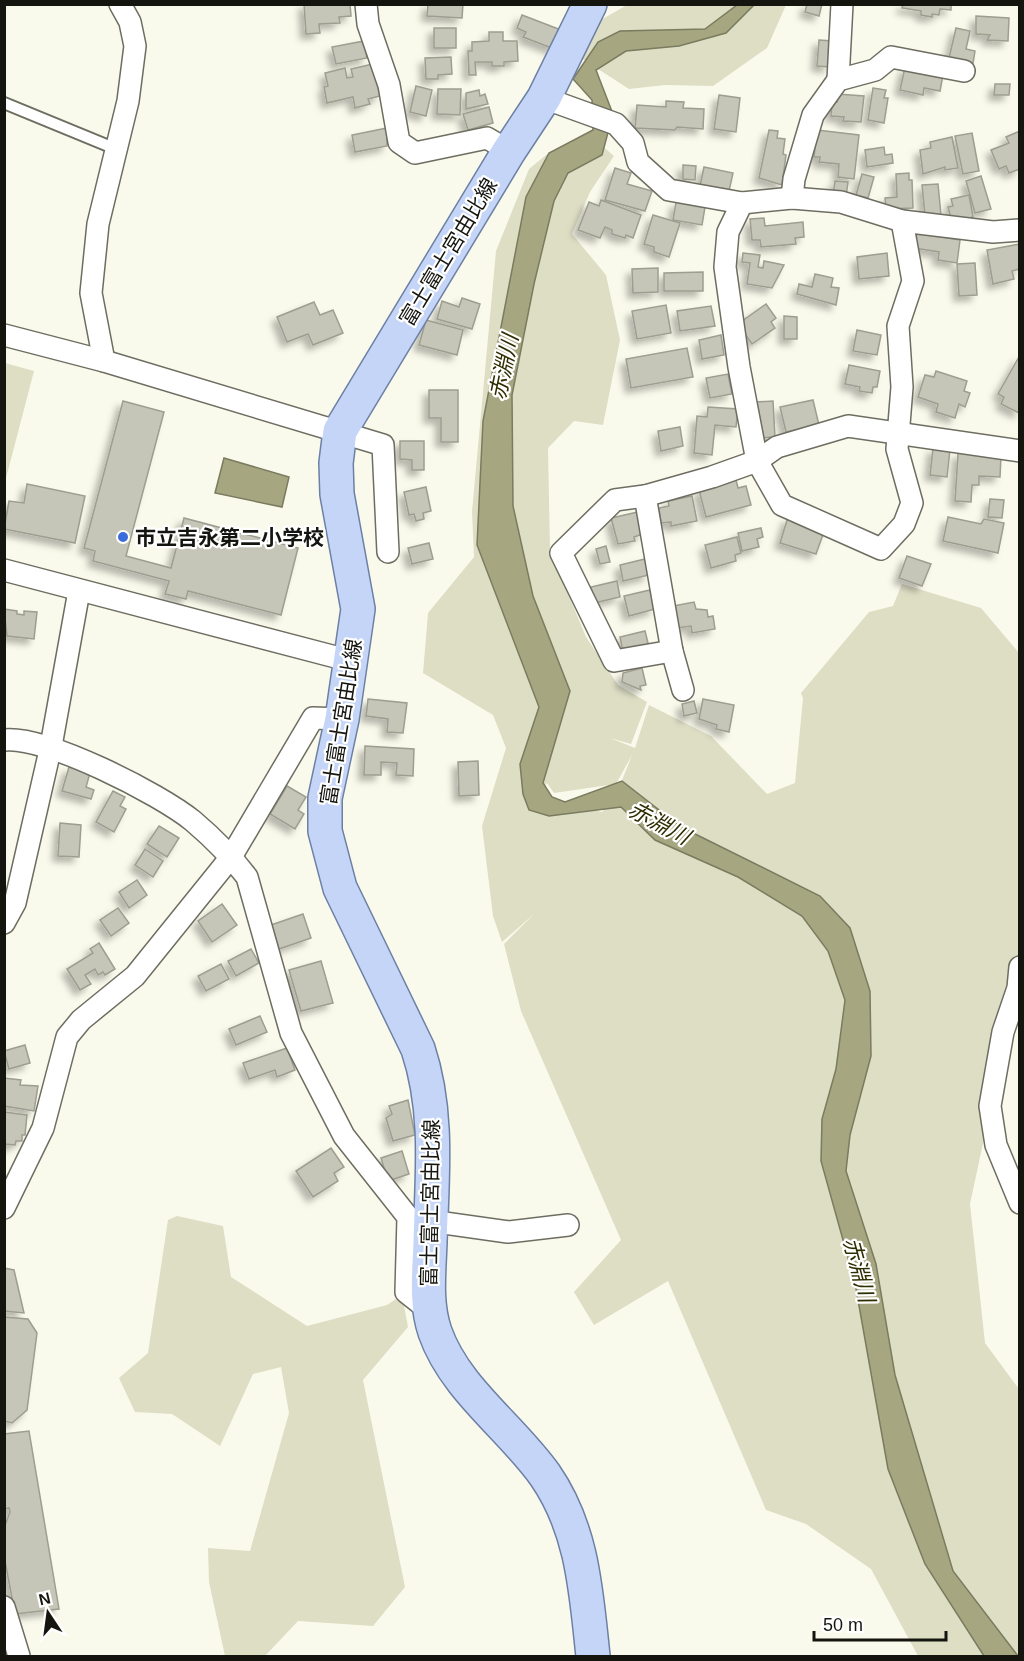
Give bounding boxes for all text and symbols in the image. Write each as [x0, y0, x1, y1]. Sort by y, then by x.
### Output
street label: 富士富士宮由比線 [395, 174, 501, 330]
water label: 赤淵川 [485, 330, 524, 402]
place label: 市立吉永第二小学校 [135, 526, 324, 549]
marker: 市立吉永第二小学校 [116, 530, 130, 544]
street label: 富士富士宮由比線 [317, 637, 365, 807]
water label: 赤淵川 [624, 796, 696, 850]
street label: 富士富士宮由比線 [417, 1119, 443, 1287]
water label: 赤淵川 [838, 1235, 880, 1307]
north arrow [18, 1583, 78, 1643]
text: N [37, 1589, 52, 1608]
scale bar [814, 1604, 946, 1642]
text: 50 m [823, 1615, 863, 1635]

